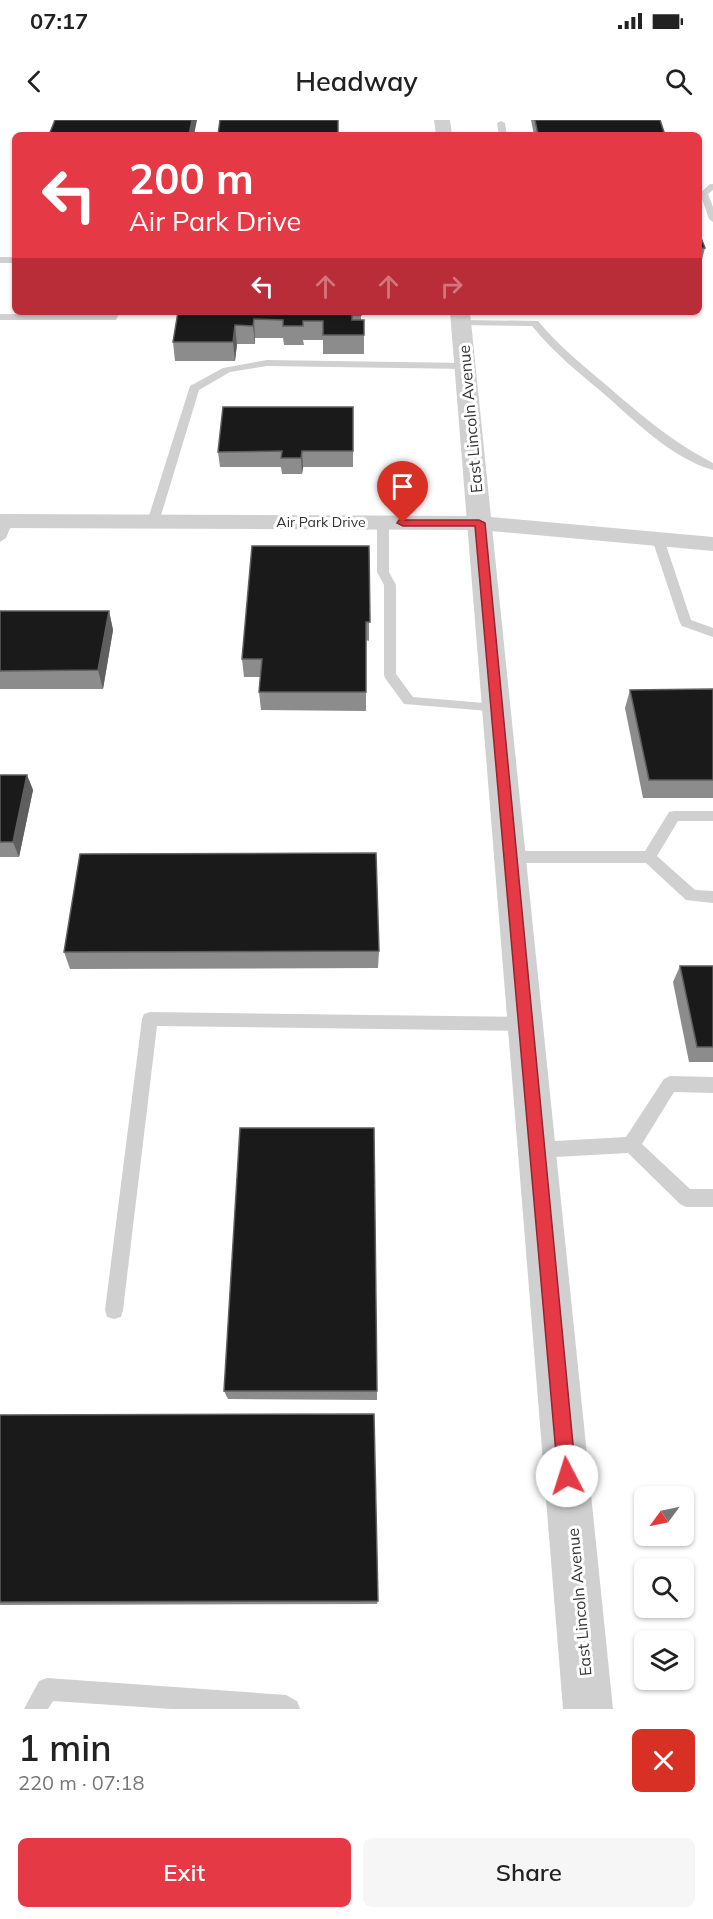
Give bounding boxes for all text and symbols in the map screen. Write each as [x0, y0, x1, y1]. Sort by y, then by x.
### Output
text: 07:17 [30, 7, 88, 35]
text: Headway [295, 64, 418, 98]
icon: back [18, 65, 51, 98]
icon: search [662, 65, 695, 98]
text: 200 m [129, 152, 254, 205]
icon: left [30, 156, 108, 234]
text: Air Park Drive [129, 204, 301, 238]
icon: left [246, 270, 279, 303]
icon: ahead [309, 270, 342, 303]
icon: ahead [372, 270, 405, 303]
icon: right [435, 270, 468, 303]
street label: East Lincoln Avenue [454, 344, 486, 494]
pin [377, 461, 428, 523]
icon: arrive [386, 470, 419, 503]
street label: Air Park Drive [276, 513, 366, 531]
position arrow [535, 1444, 599, 1508]
north arrow [634, 1486, 694, 1546]
map controls [634, 1486, 694, 1690]
street label: East Lincoln Avenue [563, 1527, 595, 1677]
button: search [634, 1558, 694, 1618]
button: layers [634, 1630, 694, 1690]
text: 1 min [18, 1725, 112, 1770]
button: close [632, 1729, 695, 1792]
text: 220 m · 07:18 [18, 1770, 144, 1795]
button: Exit [18, 1838, 351, 1907]
button: Share [363, 1838, 695, 1907]

